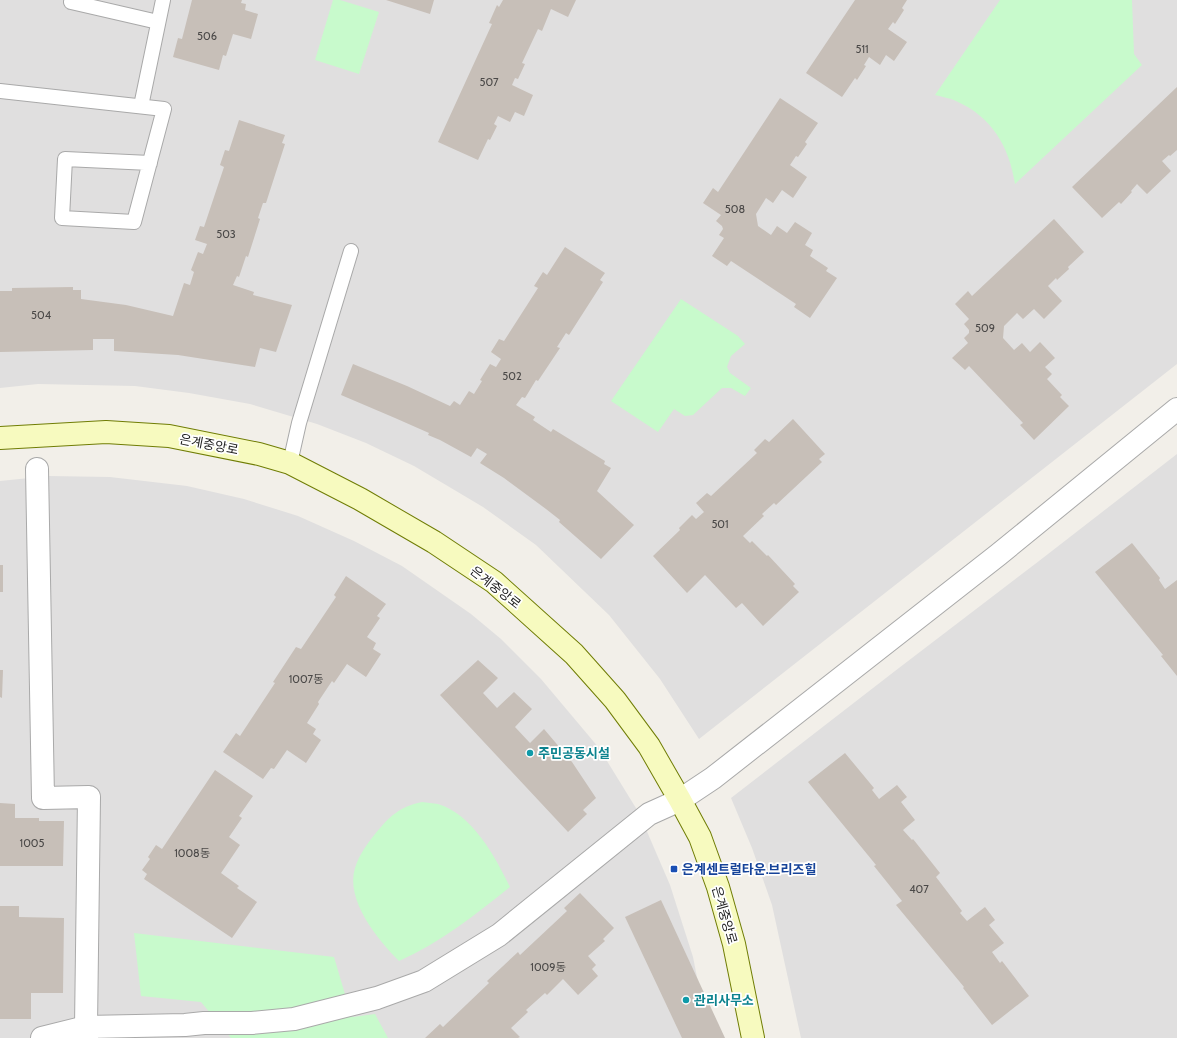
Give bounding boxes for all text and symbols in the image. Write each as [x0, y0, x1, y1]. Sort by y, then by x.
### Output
house number: 506 [197, 29, 217, 43]
house number: 511 [855, 42, 869, 56]
house number: 507 [479, 75, 499, 89]
house number: 508 [725, 202, 745, 216]
house number: 503 [216, 227, 236, 241]
house number: 504 [31, 308, 52, 322]
house number: 509 [975, 321, 995, 335]
house number: 502 [502, 369, 522, 383]
street label: 은계중앙로 [178, 430, 240, 458]
house number: 501 [711, 517, 729, 531]
street label: 은계중앙로 [468, 562, 525, 612]
house number: 1007동 [289, 672, 323, 686]
place label: 주민공동시설 [538, 745, 610, 761]
marker: 주민공동시설 [525, 748, 535, 758]
house number: 1005 [20, 836, 44, 850]
house number: 1008동 [174, 846, 210, 860]
place label: 은계센트럴타운.브리즈힐 [682, 861, 816, 877]
marker: 은계센트럴타운.브리즈힐 [669, 864, 679, 874]
house number: 407 [909, 882, 929, 896]
street label: 은계중앙로 [709, 884, 741, 946]
house number: 1009동 [530, 960, 566, 974]
place label: 관리사무소 [694, 992, 754, 1008]
marker: 관리사무소 [681, 995, 691, 1005]

